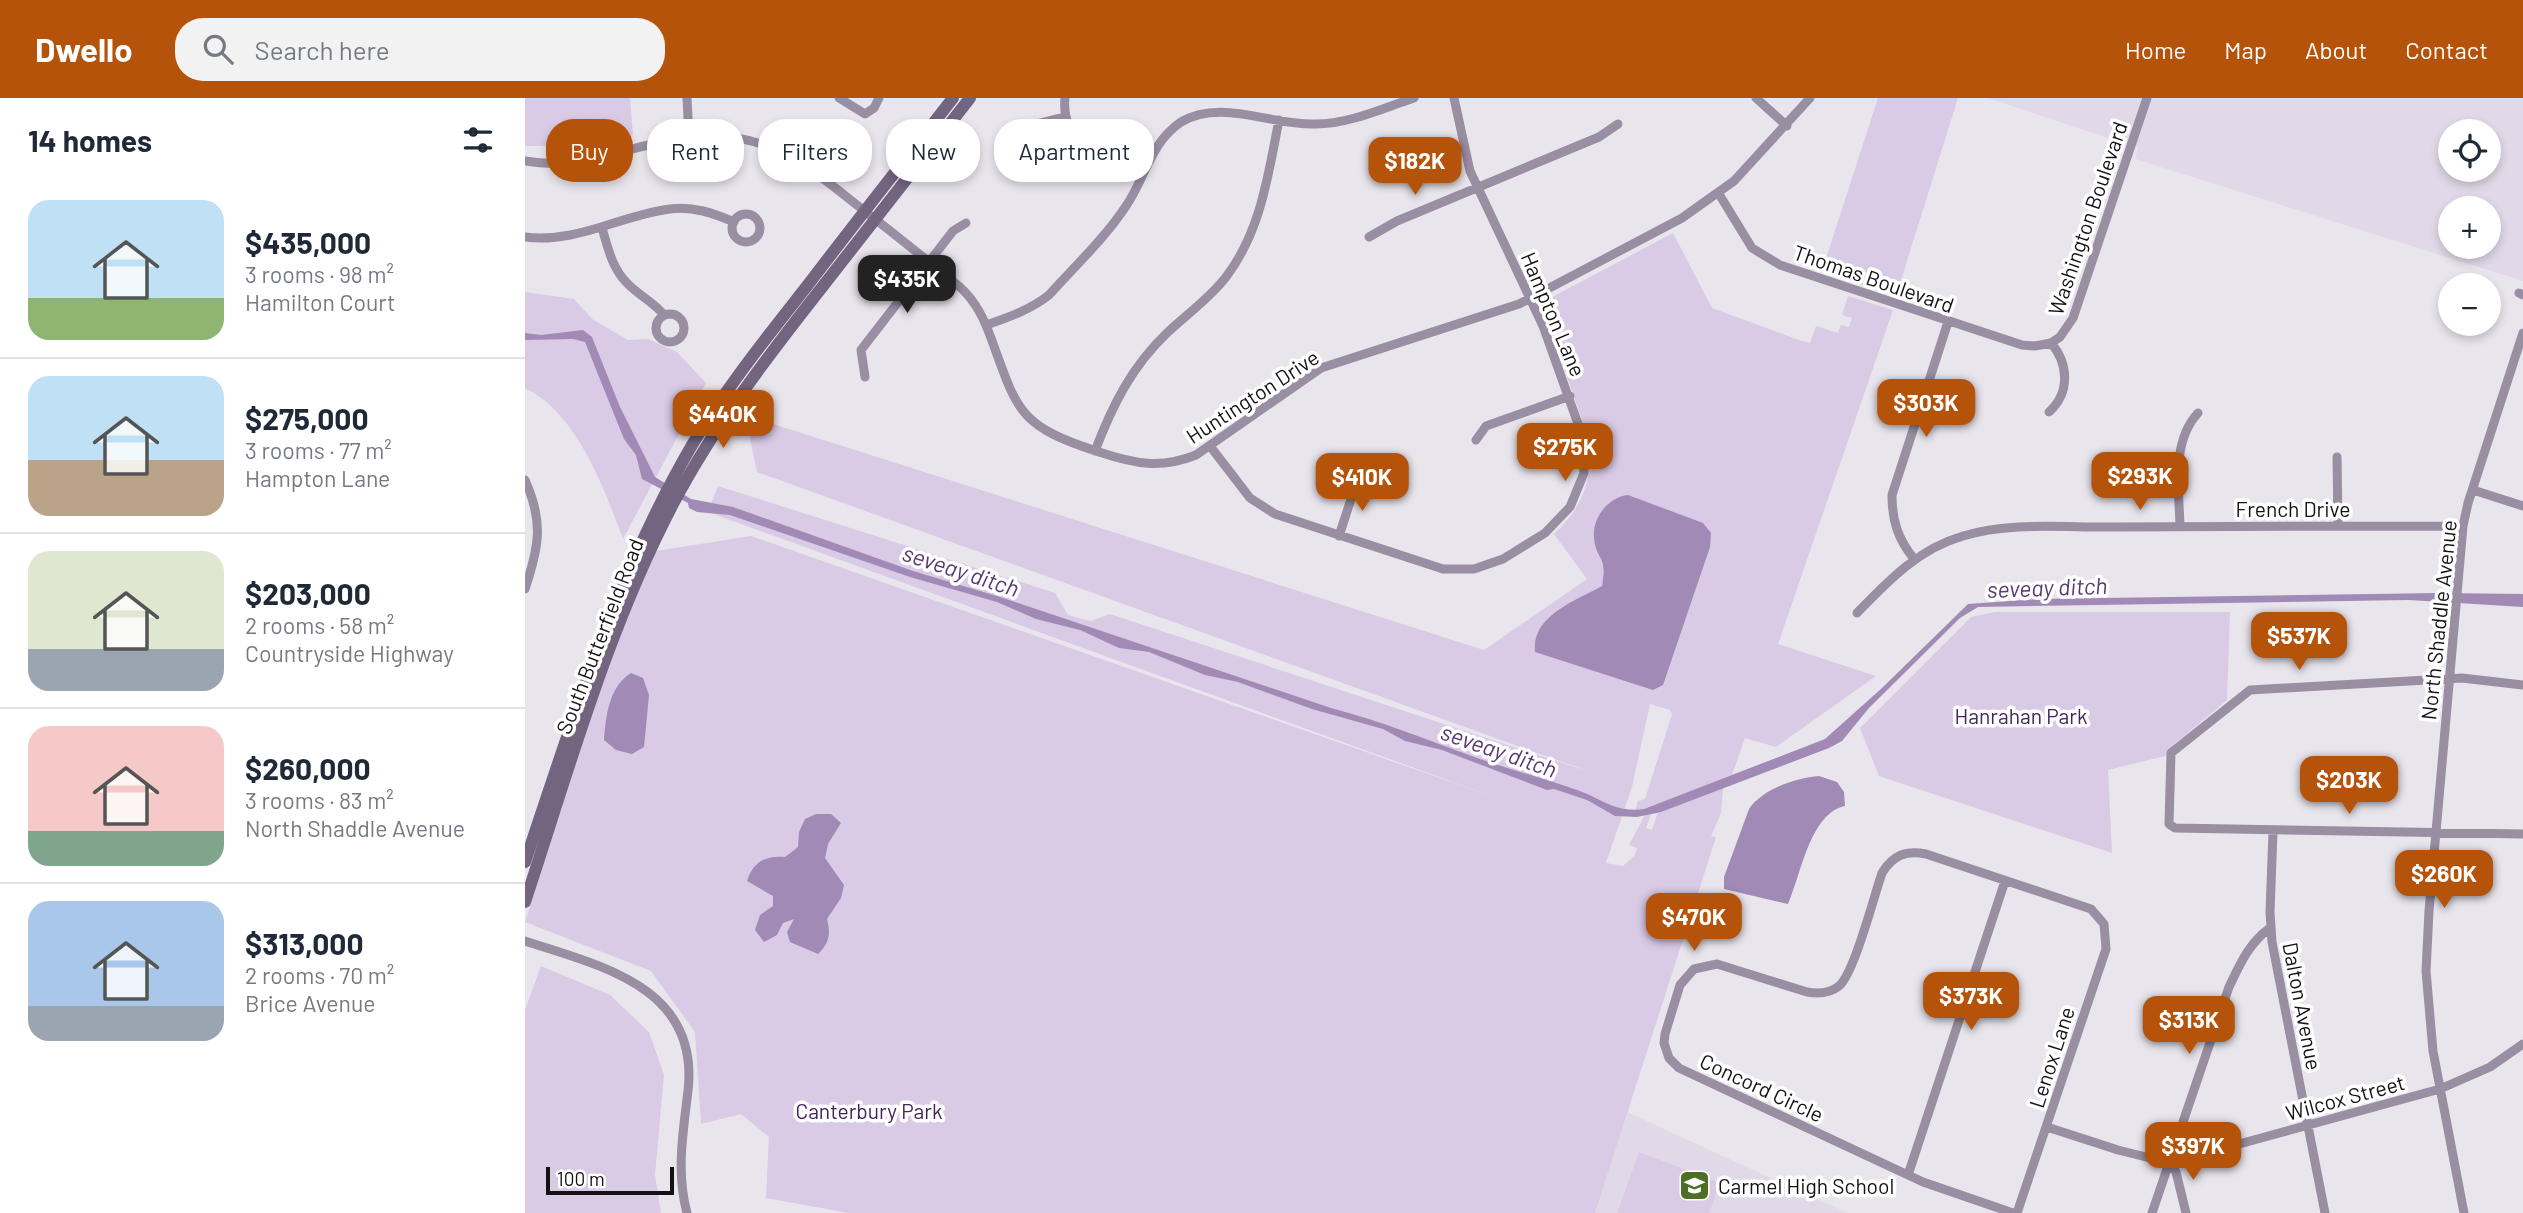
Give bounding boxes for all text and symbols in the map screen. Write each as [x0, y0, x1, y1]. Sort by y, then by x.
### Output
search box [175, 18, 665, 81]
text: Dwello [35, 29, 133, 69]
icon: search [199, 30, 237, 68]
text: Search here [255, 34, 390, 65]
text: Home [2125, 35, 2186, 64]
text: Map [2224, 35, 2267, 64]
text: About [2305, 35, 2367, 64]
text: Contact [2405, 35, 2488, 64]
street label: Washington Boulevard [2042, 118, 2132, 318]
chip: Buy [546, 119, 633, 182]
chip: Rent [647, 119, 744, 182]
chip: Filters [758, 119, 872, 182]
chip: New [886, 119, 980, 182]
chip: Apartment [994, 119, 1154, 182]
map controls [2438, 119, 2501, 336]
button: locate [2438, 119, 2501, 182]
icon: filters [459, 121, 497, 159]
text: 14 homes [28, 122, 152, 158]
pin: $182K [1366, 138, 1464, 197]
text: $182K [1384, 146, 1446, 174]
button: + [2438, 196, 2501, 259]
text: $435,000 [245, 224, 371, 260]
icon: home [84, 228, 168, 312]
street label: Thomas Boulevard [1790, 239, 1958, 317]
street label: Hampton Lane [1517, 248, 1591, 380]
pin: $435K [858, 256, 956, 315]
text: 3 rooms · 98 m² [245, 260, 394, 288]
text: $435K [874, 264, 940, 292]
button: − [2438, 273, 2501, 336]
text: Hamilton Court [245, 288, 395, 316]
street label: Huntington Drive [1181, 344, 1323, 448]
pin: $303K [1877, 380, 1975, 439]
text: $303K [1893, 388, 1959, 416]
pin: $440K [674, 390, 772, 450]
text: $440K [689, 399, 757, 427]
text: $275,000 [245, 400, 368, 436]
icon: home [84, 404, 168, 488]
pin: $275K [1516, 424, 1614, 483]
text: $275K [1533, 432, 1597, 460]
text: 3 rooms · 77 m² [245, 436, 392, 464]
pin: $293K [2091, 452, 2189, 512]
pin: $410K [1313, 454, 1411, 513]
text: $293K [2107, 461, 2173, 489]
text: $410K [1332, 462, 1392, 490]
text: Hampton Lane [245, 464, 390, 492]
street label: French Drive [2236, 496, 2350, 521]
street label: North Shaddle Avenue [2415, 519, 2461, 721]
street label: South Butterfield Road [550, 535, 648, 737]
water label: seveay ditch [899, 538, 1023, 602]
water label: seveay ditch [1986, 571, 2108, 603]
text: $203,000 [245, 575, 371, 611]
icon: home [84, 579, 168, 663]
text: 2 rooms · 58 m² [245, 611, 394, 639]
pin: $537K [2250, 612, 2348, 672]
text: $537K [2267, 621, 2331, 649]
text: Countryside Highway [245, 639, 454, 667]
park label: Hanrahan Park [1955, 703, 2087, 728]
water label: seveay ditch [1437, 717, 1561, 783]
text: $260,000 [245, 750, 371, 786]
icon: home [84, 754, 168, 838]
pin: $203K [2300, 756, 2398, 816]
text: $203K [2316, 765, 2382, 793]
text: 3 rooms · 83 m² [245, 786, 394, 814]
text: North Shaddle Avenue [245, 814, 465, 842]
pin: $260K [2395, 850, 2493, 910]
text: $260K [2411, 859, 2477, 887]
pin: $470K [1645, 894, 1743, 953]
text: $470K [1662, 902, 1726, 930]
text: $313,000 [245, 925, 364, 961]
icon: home [84, 929, 168, 1013]
street label: Dalton Avenue [2278, 940, 2328, 1072]
text: 2 rooms · 70 m² [245, 961, 394, 989]
pin: $373K [1922, 972, 2020, 1032]
text: $373K [1939, 981, 2003, 1009]
text: Brice Avenue [245, 989, 376, 1017]
pin: $313K [2140, 996, 2238, 1056]
street label: Lenox Lane [2023, 1003, 2079, 1111]
text: $313K [2159, 1005, 2219, 1033]
street label: Concord Circle [1696, 1047, 1828, 1127]
street label: Wilcox Street [2283, 1069, 2407, 1125]
park label: Canterbury Park [796, 1098, 942, 1123]
pin: $397K [2144, 1122, 2242, 1182]
text: $397K [2161, 1131, 2225, 1159]
scale bar [546, 1164, 674, 1196]
text: 100 m [557, 1167, 605, 1190]
school or university icon: Carmel High School [1678, 1168, 1712, 1202]
place label: Carmel High School [1718, 1173, 1894, 1198]

